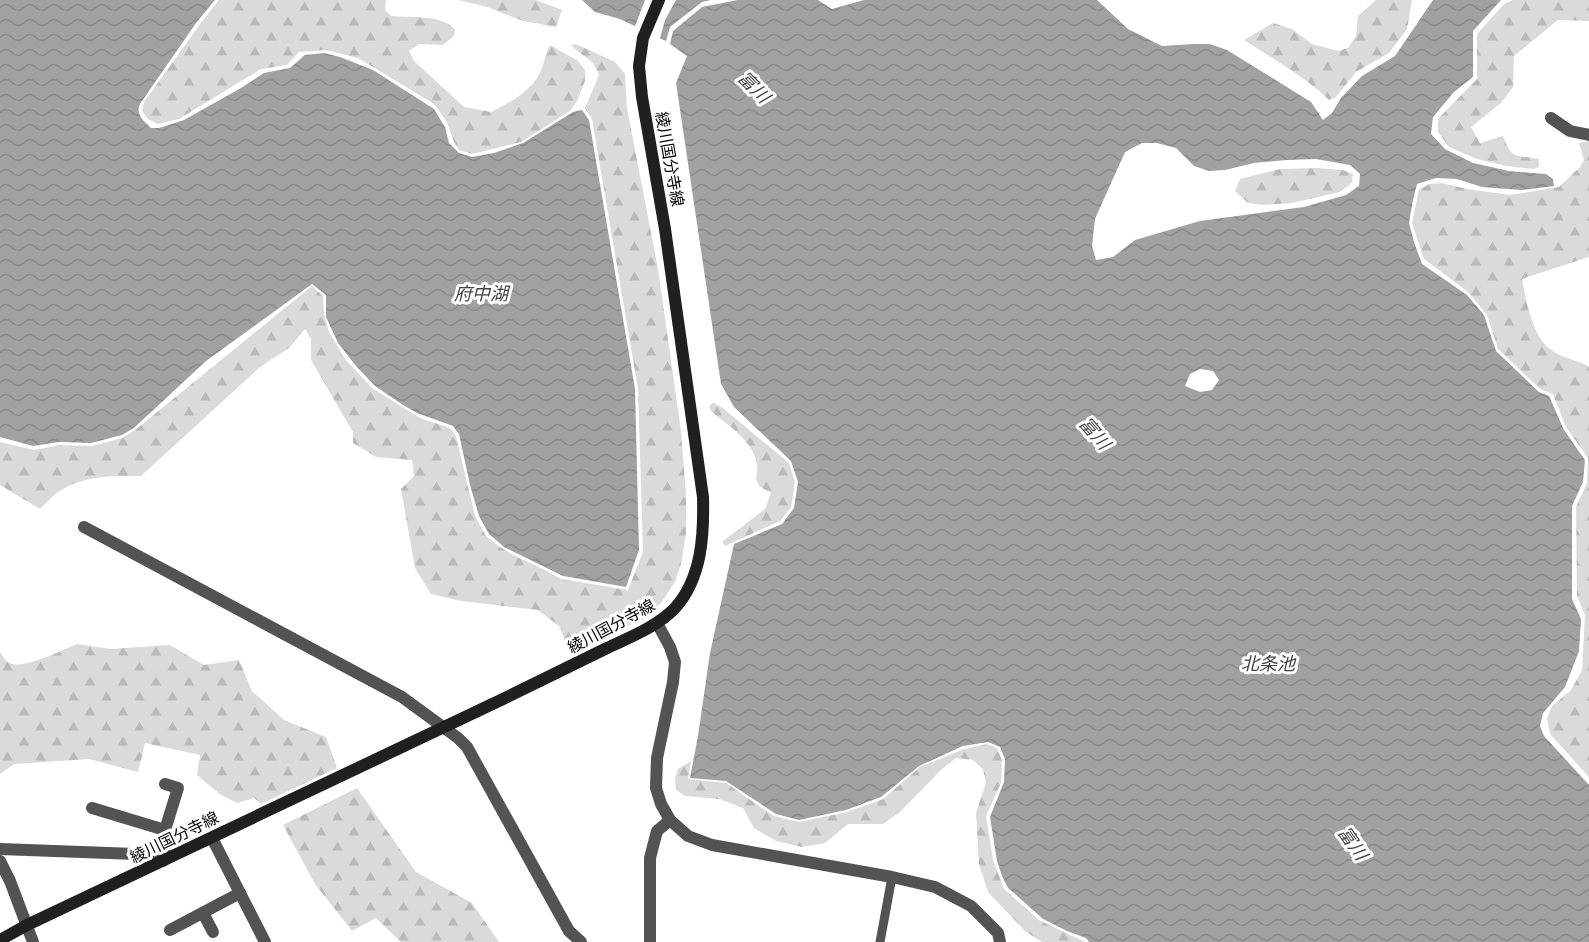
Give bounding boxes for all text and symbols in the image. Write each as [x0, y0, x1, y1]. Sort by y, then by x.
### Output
water label: 富川 [733, 66, 776, 109]
street label: 綾川国分寺線 [652, 110, 688, 208]
water label: 府中湖 [454, 282, 511, 305]
water label: 富川 [1075, 412, 1117, 456]
street label: 綾川国分寺線 [564, 595, 658, 657]
water label: 北条池 [1241, 652, 1297, 675]
street label: 綾川国分寺線 [126, 807, 222, 867]
water label: 富川 [1333, 822, 1374, 866]

